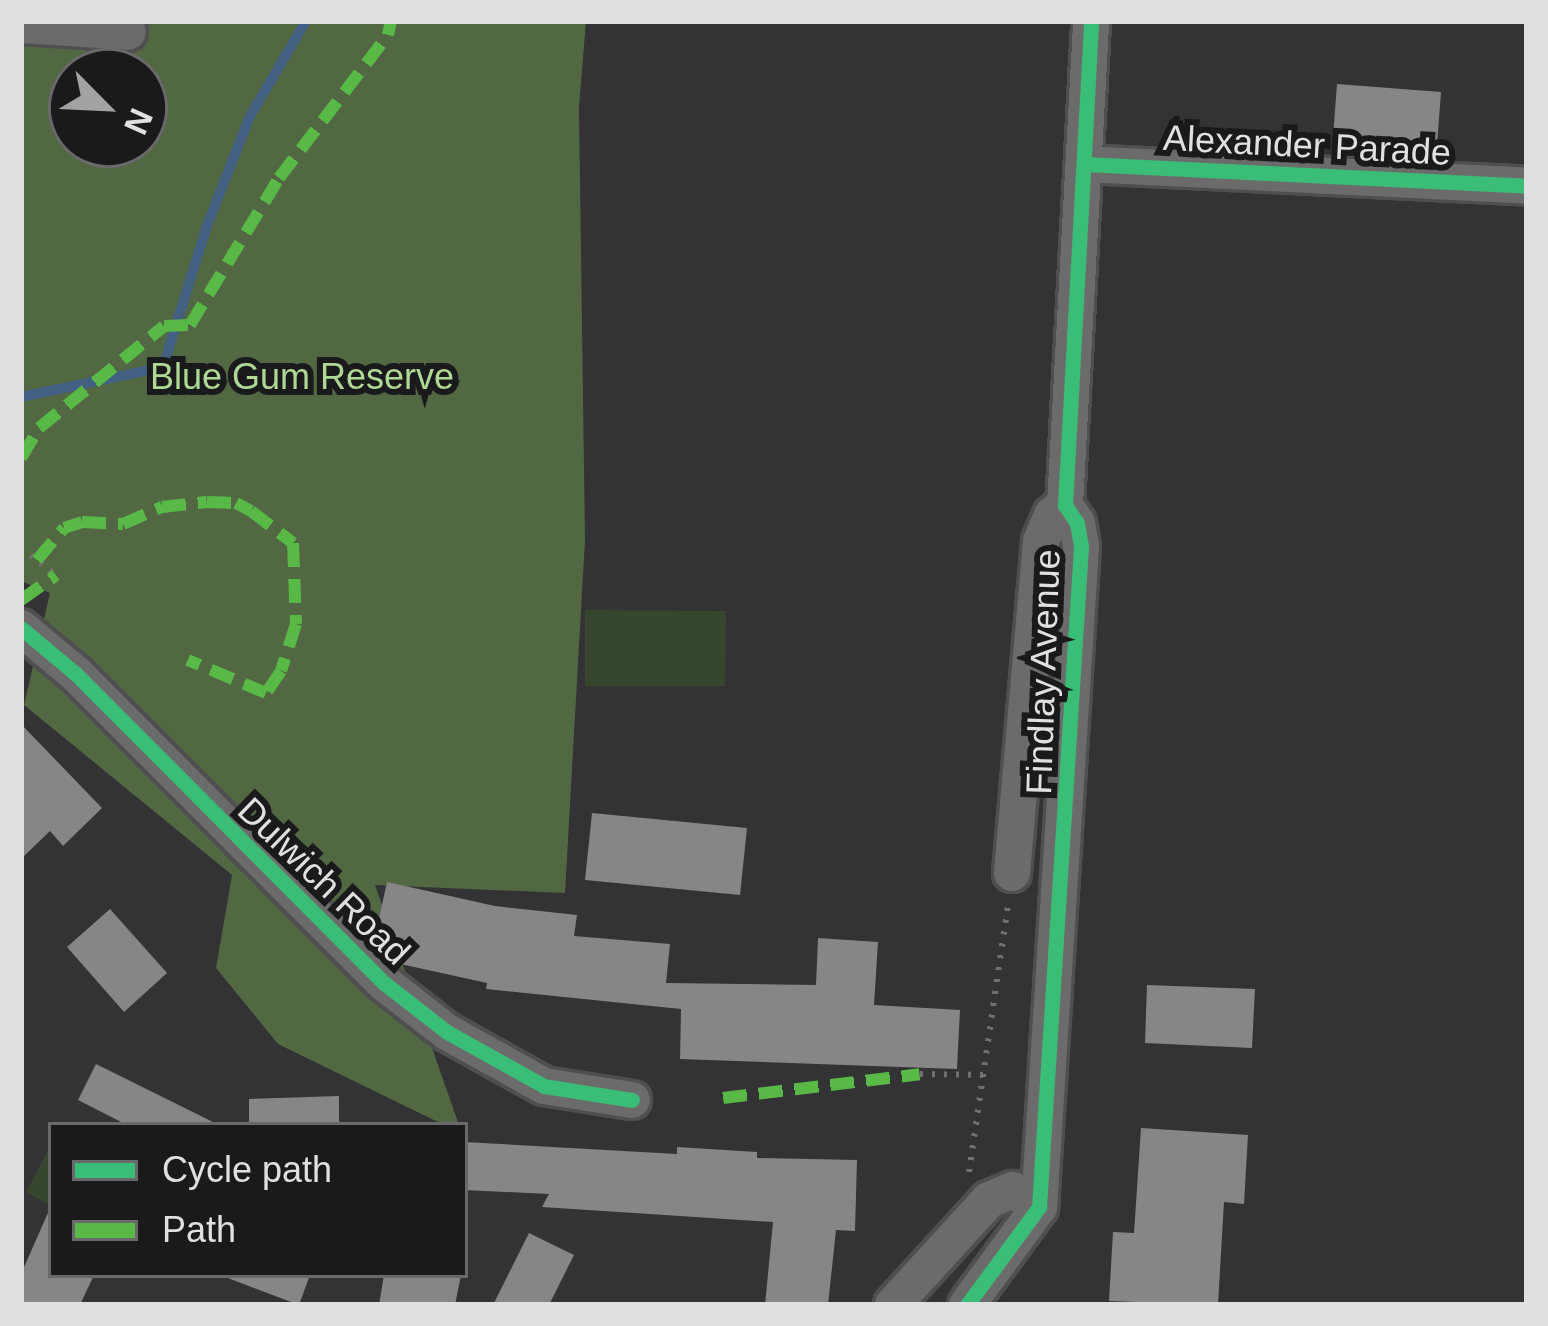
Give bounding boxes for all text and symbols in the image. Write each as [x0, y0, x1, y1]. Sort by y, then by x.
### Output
north arrow [48, 48, 168, 168]
text: N [117, 103, 160, 140]
street label: Alexander Parade [1162, 116, 1452, 174]
park label: Blue Gum Reserve [150, 355, 454, 399]
street label: Findlay Avenue [1017, 548, 1069, 796]
street label: Dulwich Road [229, 788, 419, 974]
legend [48, 1122, 468, 1278]
text: Cycle path [162, 1149, 332, 1190]
text: Path [162, 1209, 236, 1250]

